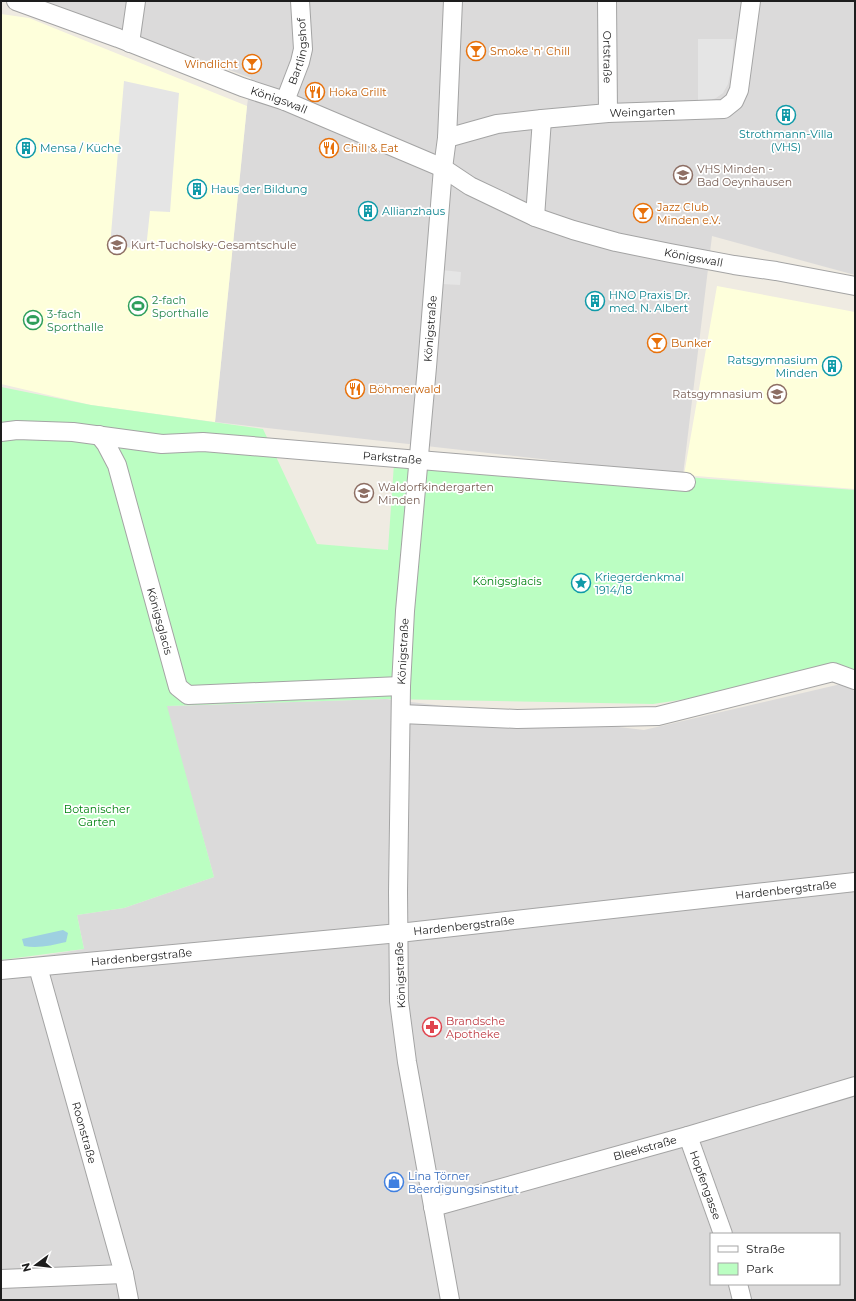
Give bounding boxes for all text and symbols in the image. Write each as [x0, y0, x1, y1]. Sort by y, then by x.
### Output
street label: Bartlingshof [285, 16, 310, 87]
street label: Ortstraße [600, 31, 615, 84]
bar icon: Smoke 'n' Chill [465, 40, 487, 62]
place label: Smoke 'n' Chill [490, 44, 570, 58]
bar icon: Windlicht [241, 53, 263, 75]
place label: Windlicht [184, 57, 239, 71]
restaurant icon: Hoka Grillt [304, 81, 326, 103]
street label: Königswall [249, 83, 310, 117]
place label: Hoka Grillt [329, 85, 387, 99]
street label: Weingarten [609, 104, 676, 120]
building icon: Strothmann-Villa (VHS) [775, 104, 797, 126]
place label: Strothmann-Villa (VHS) [739, 127, 833, 154]
building icon: Mensa / Küche [15, 137, 37, 159]
restaurant icon: Chill & Eat [318, 137, 340, 159]
place label: Mensa / Küche [40, 141, 121, 155]
place label: Chill & Eat [343, 141, 399, 155]
place label: VHS Minden - Bad Oeynhausen [697, 162, 792, 189]
school or university icon: VHS Minden - Bad Oeynhausen [672, 164, 694, 186]
building icon: Haus der Bildung [186, 178, 208, 200]
place label: Haus der Bildung [211, 182, 308, 196]
building icon: Allianzhaus [357, 200, 379, 222]
place label: Jazz Club Minden e.V. [656, 200, 721, 227]
bar icon: Jazz Club Minden e.V. [632, 202, 654, 224]
place label: Allianzhaus [382, 204, 446, 218]
school or university icon: Kurt-Tucholsky-Gesamtschule [106, 234, 128, 256]
place label: Kurt-Tucholsky-Gesamtschule [131, 238, 297, 252]
street label: Königswall [663, 245, 724, 270]
place label: HNO Praxis Dr. med. N. Albert [609, 288, 690, 315]
building icon: HNO Praxis Dr. med. N. Albert [584, 290, 606, 312]
place label: 2-fach Sporthalle [152, 293, 209, 320]
street label: Königstraße [420, 294, 440, 362]
sports icon: 2-fach Sporthalle [127, 295, 149, 317]
place label: 3-fach Sporthalle [47, 307, 104, 334]
sports icon: 3-fach Sporthalle [22, 309, 44, 331]
bar icon: Bunker [646, 332, 668, 354]
place label: Bunker [671, 336, 712, 350]
place label: Ratsgymnasium Minden [727, 353, 818, 380]
building icon: Ratsgymnasium Minden [821, 355, 843, 377]
restaurant icon: Böhmerwald [344, 378, 366, 400]
place label: Böhmerwald [369, 382, 441, 396]
school or university icon: Ratsgymnasium [766, 383, 788, 405]
place label: Ratsgymnasium [672, 387, 763, 401]
street label: Parkstraße [362, 448, 423, 467]
place label: Waldorfkindergarten Minden [378, 480, 494, 507]
school or university icon: Waldorfkindergarten Minden [353, 482, 375, 504]
place label: Kriegerdenkmal 1914/18 [595, 570, 684, 597]
place icon: Kriegerdenkmal 1914/18 [570, 572, 592, 594]
park label: Königsglacis [472, 574, 542, 588]
street label: Königsglacis [144, 586, 176, 657]
street label: Königstraße [394, 617, 412, 685]
park label: Botanischer Garten [64, 802, 130, 829]
street label: Hardenbergstraße [735, 877, 837, 902]
street label: Hardenbergstraße [413, 913, 515, 938]
street label: Königstraße [392, 941, 408, 1009]
street label: Hardenbergstraße [90, 945, 193, 969]
place label: Brandsche Apotheke [446, 1014, 506, 1041]
pharmacy icon: Brandsche Apotheke [421, 1016, 443, 1038]
street label: Roonstraße [69, 1100, 100, 1165]
street label: Bleekstraße [612, 1132, 679, 1163]
street label: Hopfengasse [687, 1148, 724, 1222]
place label: Lina Törner Beerdigungsinstitut [408, 1169, 519, 1196]
shop icon: Lina Törner Beerdigungsinstitut [383, 1171, 405, 1193]
legend [710, 1233, 840, 1285]
text: Straße [746, 1241, 785, 1256]
north arrow [16, 1245, 56, 1285]
text: N [18, 1261, 34, 1274]
text: Park [746, 1261, 774, 1276]

